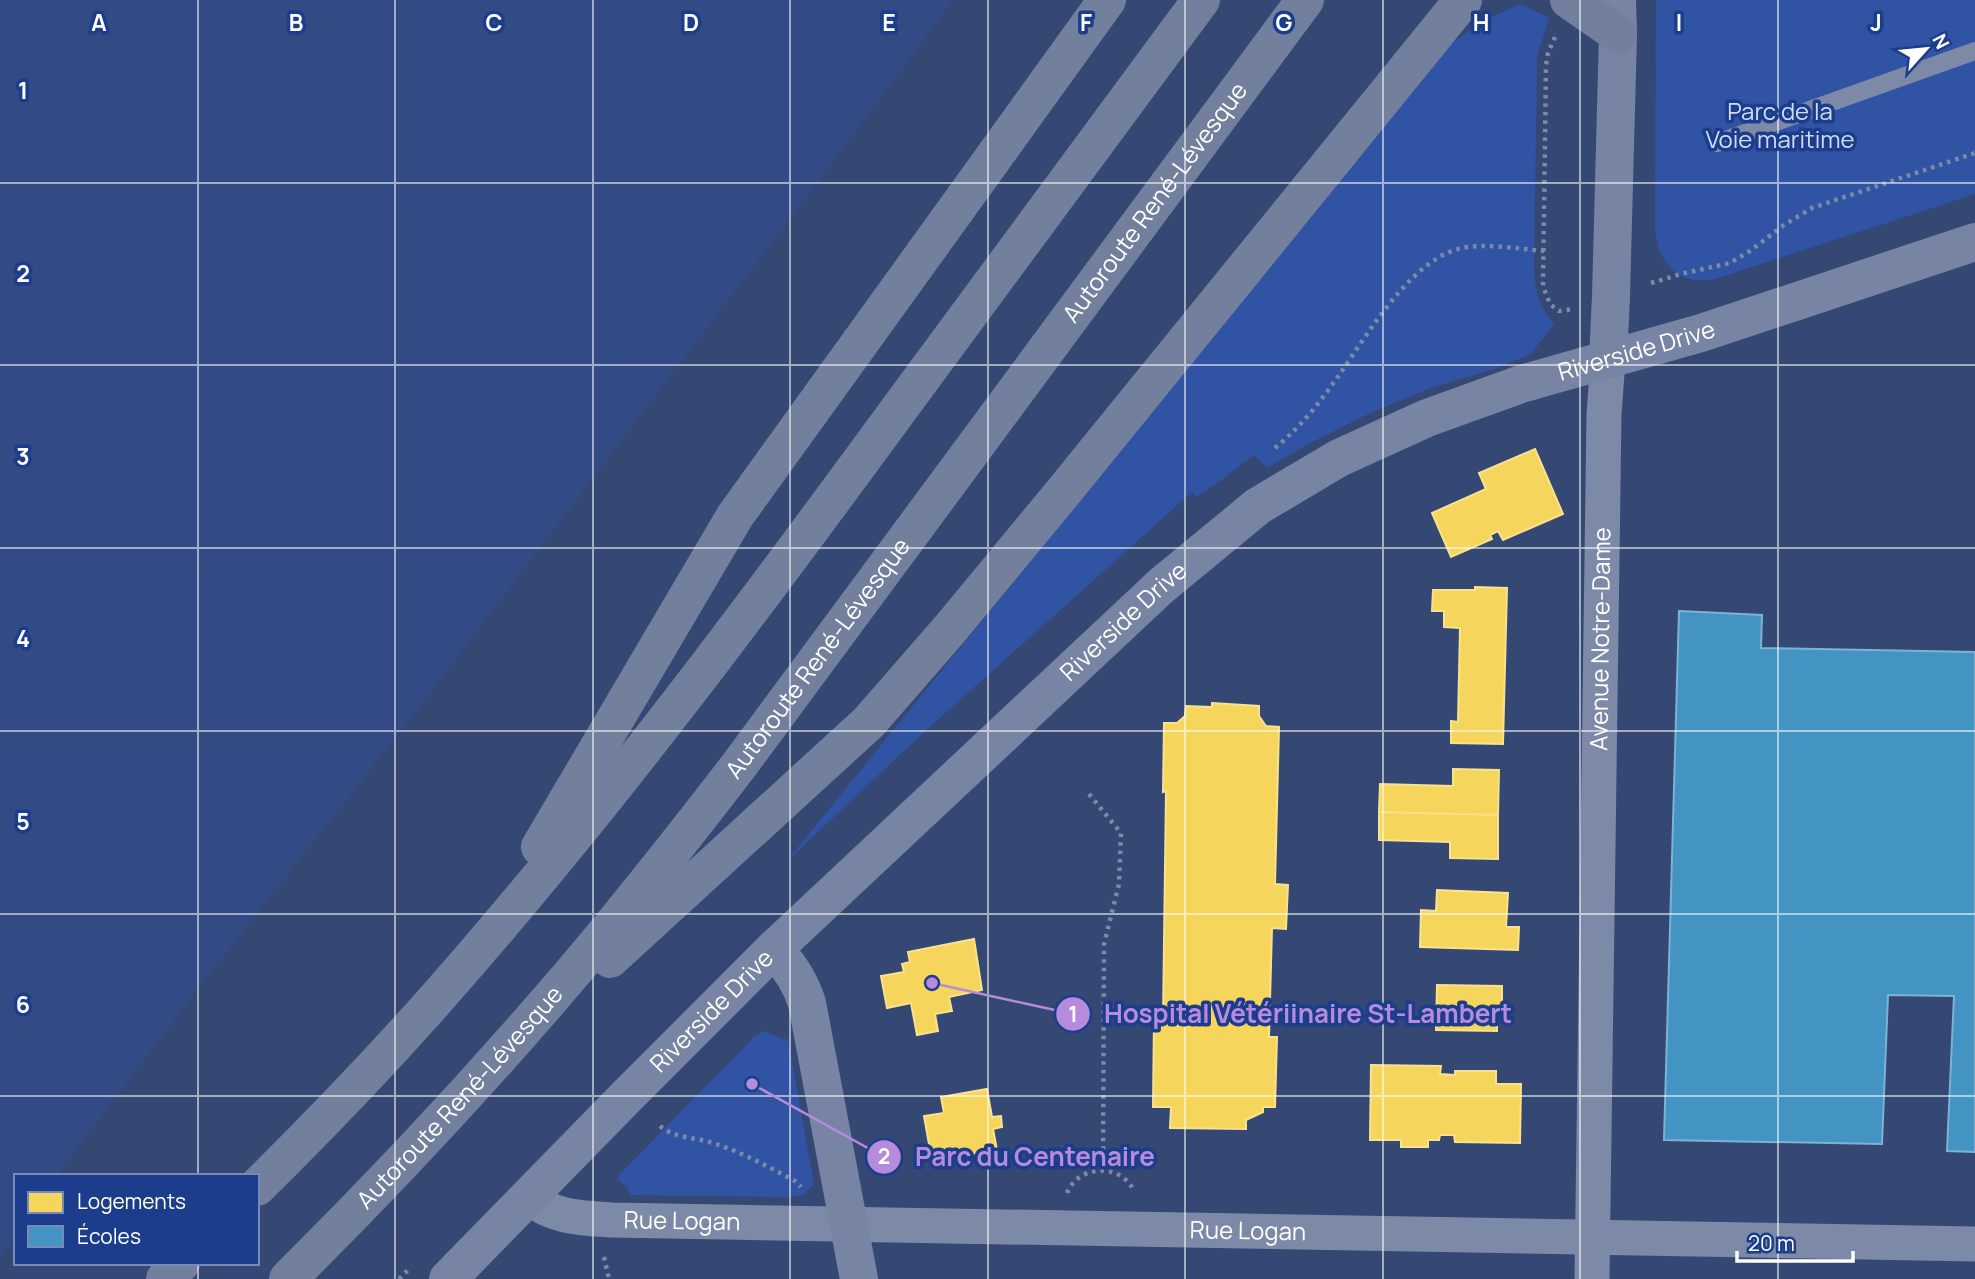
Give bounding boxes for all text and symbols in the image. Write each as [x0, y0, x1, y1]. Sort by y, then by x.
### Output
text: A [91, 6, 107, 38]
text: B [289, 6, 303, 38]
text: C [486, 6, 503, 38]
text: D [683, 6, 699, 38]
text: E [882, 6, 896, 38]
text: F [1080, 6, 1092, 38]
text: G [1276, 6, 1293, 38]
text: H [1473, 6, 1489, 38]
text: I [1676, 6, 1682, 38]
text: J [1870, 6, 1882, 38]
north arrow [1891, 14, 1961, 84]
text: N [1926, 29, 1956, 53]
text: 1 [18, 74, 28, 106]
street label: Autoroute René-Lévesque [1054, 75, 1254, 329]
park label: Parc de la Voie maritime [1705, 94, 1855, 155]
text: 2 [16, 257, 30, 289]
street label: Riverside Drive [1554, 312, 1719, 388]
text: 3 [16, 440, 30, 472]
street label: Avenue Notre-Dame [1581, 527, 1617, 751]
street label: Autoroute René-Lévesque [717, 531, 917, 785]
street label: Riverside Drive [1052, 553, 1193, 688]
text: 4 [16, 622, 30, 654]
text: 5 [16, 805, 30, 837]
street label: Riverside Drive [642, 941, 780, 1079]
street label: Autoroute René-Lévesque [348, 978, 569, 1215]
text: 6 [16, 988, 30, 1020]
callout: Hospital Vétériinaire St-Lambert [1056, 991, 1526, 1038]
text: Hospital Vétériinaire St-Lambert [1104, 995, 1512, 1031]
text: 1 [1068, 1000, 1078, 1028]
callout: Parc du Centenaire [866, 1133, 1169, 1180]
text: Parc du Centenaire [915, 1138, 1155, 1174]
text: 2 [878, 1142, 890, 1170]
legend [14, 1174, 259, 1265]
text: Logements [77, 1187, 186, 1215]
street label: Rue Logan [624, 1202, 741, 1237]
street label: Rue Logan [1189, 1212, 1307, 1247]
scale bar [1737, 1220, 1853, 1264]
text: Écoles [77, 1222, 141, 1250]
text: 20 m [1748, 1229, 1795, 1257]

